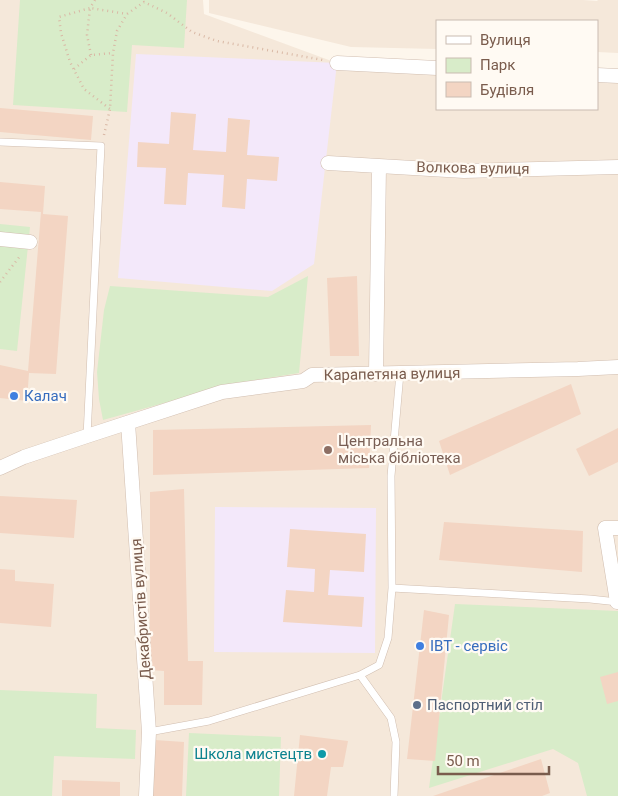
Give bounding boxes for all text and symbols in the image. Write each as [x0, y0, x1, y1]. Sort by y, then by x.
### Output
legend [436, 20, 598, 110]
text: Вулиця [480, 31, 531, 49]
text: Парк [480, 56, 515, 74]
text: Будівля [480, 81, 534, 99]
street label: Волкова вулиця [416, 158, 530, 178]
street label: Карапетяна вулиця [323, 364, 461, 384]
place label: Калач [24, 387, 67, 405]
marker: Калач [8, 390, 20, 402]
place label: Центральна міська бібліотека [338, 432, 461, 467]
marker: Центральна міська бібліотека [322, 444, 334, 456]
street label: Декабристів вулиця [127, 538, 155, 680]
place label: ІВТ - сервіс [430, 637, 508, 655]
marker: ІВТ - сервіс [414, 640, 426, 652]
place label: Паспортний стіл [427, 696, 543, 714]
marker: Паспортний стіл [411, 699, 423, 711]
scale bar [438, 744, 549, 776]
place label: Школа мистецтв [194, 745, 312, 763]
marker: Школа мистецтв [316, 748, 328, 760]
text: 50 m [446, 752, 480, 770]

